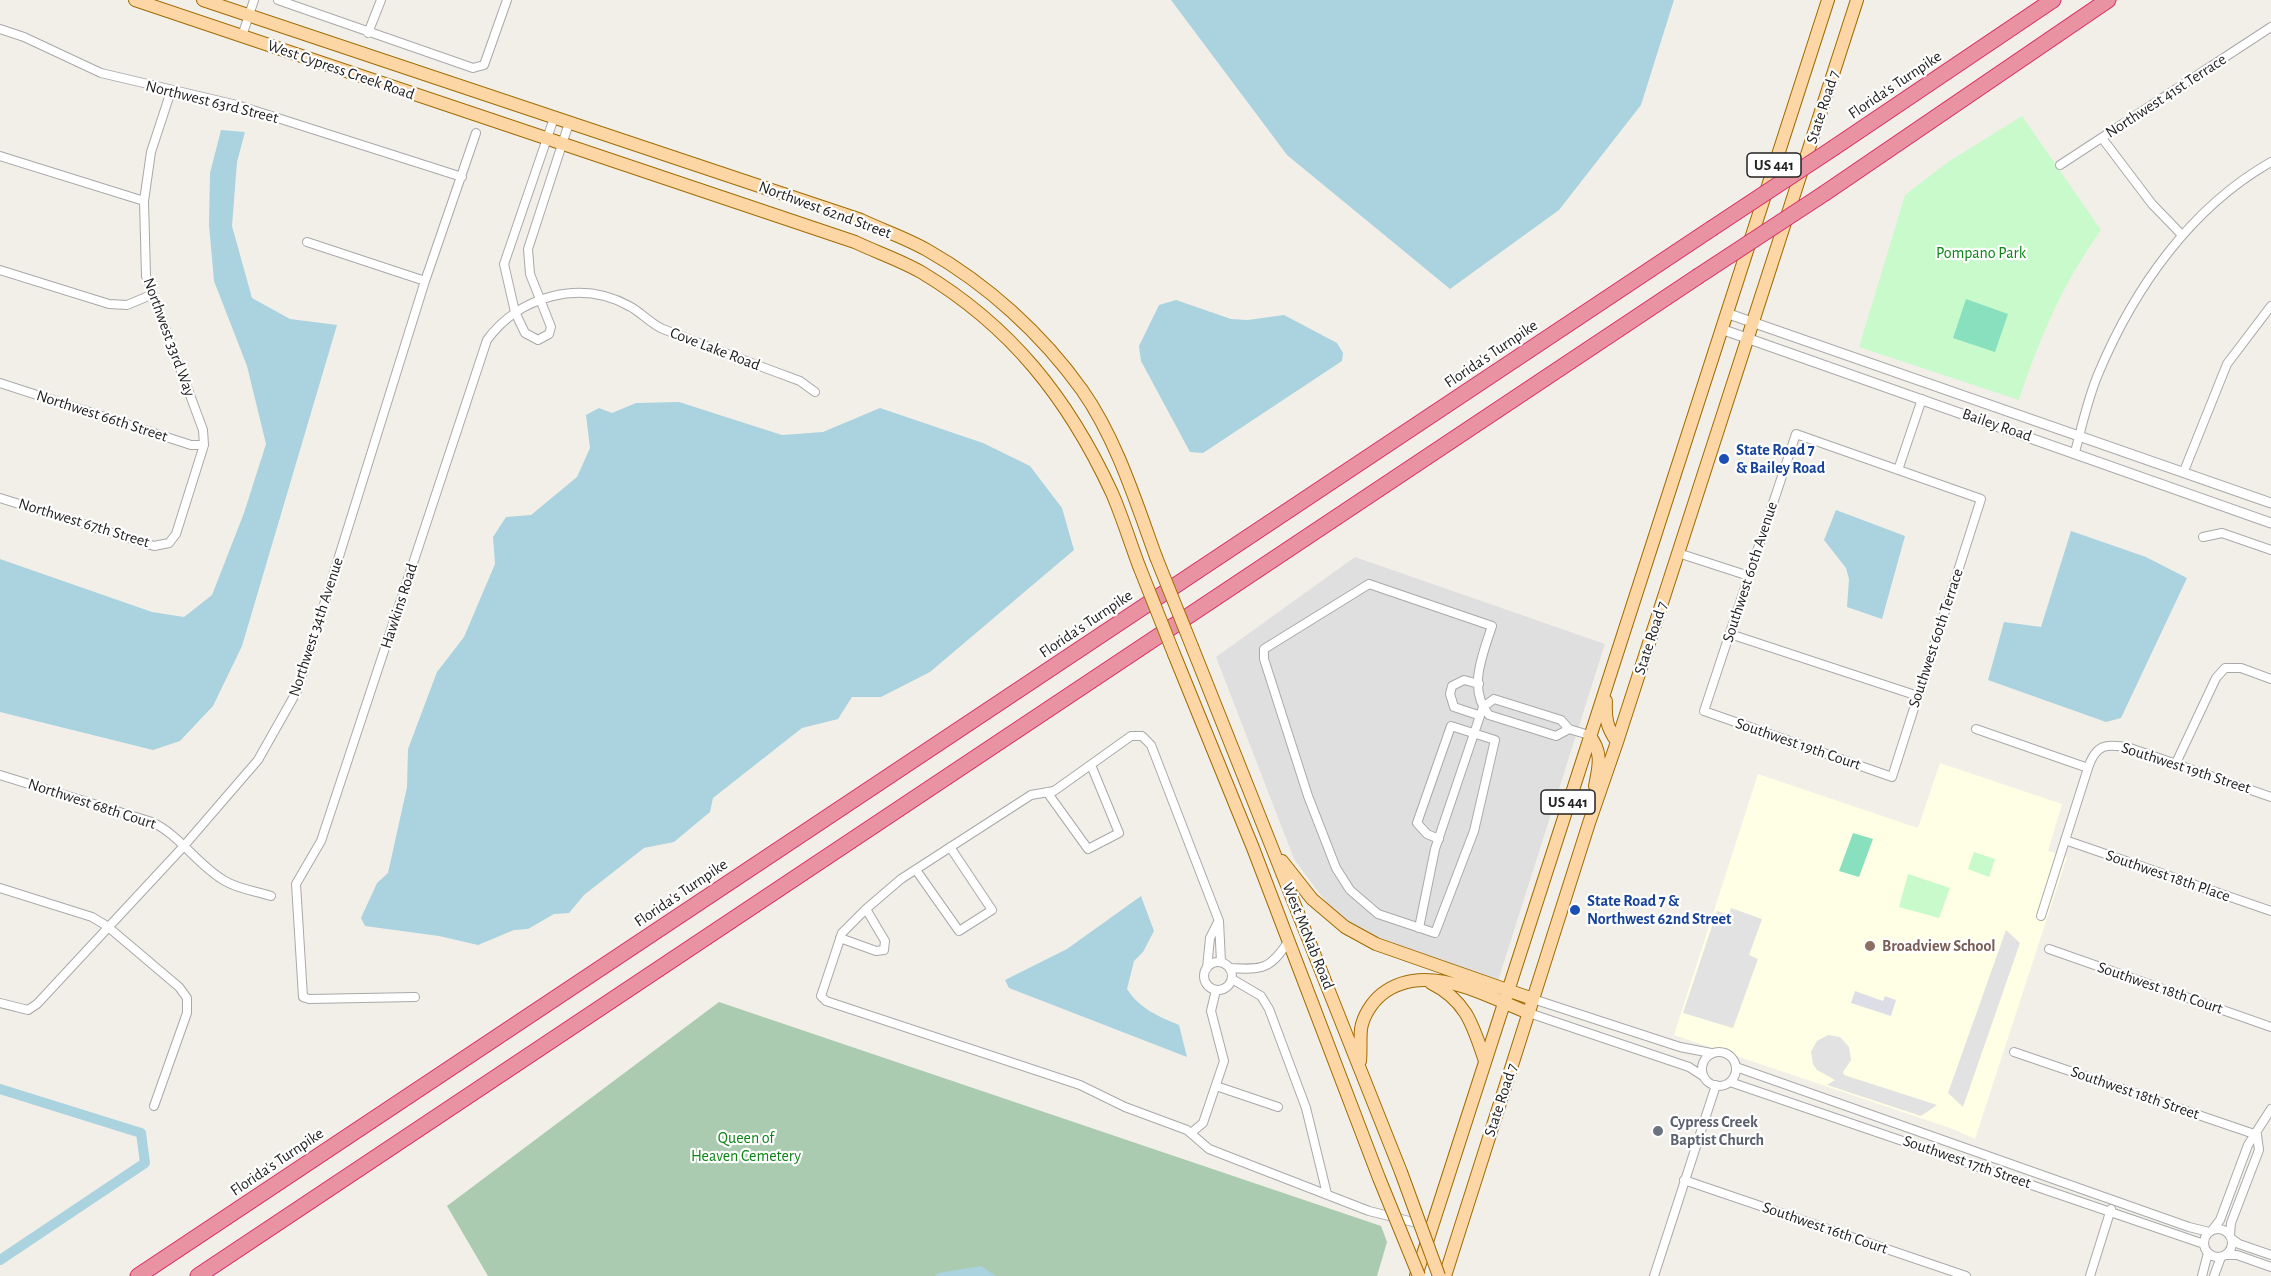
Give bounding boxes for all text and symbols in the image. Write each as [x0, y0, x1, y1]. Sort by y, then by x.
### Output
street label: West Cypress Creek Road [265, 36, 417, 104]
street label: Florida's Turnpike [1845, 47, 1945, 123]
street label: Northwest 41st Terrace [2102, 50, 2230, 142]
street label: State Road 7 [1802, 68, 1844, 146]
street label: Northwest 63rd Street [144, 76, 280, 128]
road number: US 441 [1747, 153, 1801, 177]
street label: Northwest 62nd Street [756, 177, 894, 243]
park label: Pompano Park [1936, 243, 2026, 263]
street label: Northwest 33rd Way [139, 275, 199, 399]
street label: Florida's Turnpike [1441, 316, 1541, 392]
street label: Cove Lake Road [667, 323, 763, 375]
street label: Northwest 66th Street [34, 386, 170, 446]
street label: Bailey Road [1960, 404, 2034, 446]
place label: State Road 7 & Bailey Road [1736, 440, 1825, 478]
marker: State Road 7 & Bailey Road [1717, 452, 1731, 466]
street label: Northwest 67th Street [16, 494, 152, 552]
street label: Southwest 60th Avenue [1718, 499, 1782, 645]
street label: Northwest 34th Avenue [284, 555, 348, 699]
street label: Hawkins Road [376, 561, 422, 651]
street label: Southwest 60th Terrace [1904, 566, 1968, 710]
street label: Florida's Turnpike [1036, 586, 1136, 662]
street label: State Road 7 [1630, 599, 1672, 677]
street label: Southwest 19th Court [1733, 714, 1863, 774]
street label: Southwest 19th Street [2119, 738, 2253, 798]
street label: Northwest 68th Court [26, 774, 158, 834]
road number: US 441 [1541, 790, 1595, 814]
street label: Southwest 18th Place [2103, 846, 2233, 906]
street label: Florida's Turnpike [631, 855, 731, 931]
street label: West McNab Road [1278, 880, 1338, 992]
place label: State Road 7 & Northwest 62nd Street [1587, 891, 1731, 929]
marker: State Road 7 & Northwest 62nd Street [1568, 903, 1582, 917]
place label: Broadview School [1882, 936, 1996, 956]
marker: Broadview School [1863, 939, 1877, 953]
street label: Southwest 18th Court [2095, 958, 2225, 1018]
street label: State Road 7 [1480, 1061, 1522, 1139]
street label: Southwest 18th Street [2068, 1062, 2202, 1124]
place label: Cypress Creek Baptist Church [1670, 1112, 1764, 1150]
street label: Florida's Turnpike [227, 1124, 327, 1200]
marker: Cypress Creek Baptist Church [1651, 1124, 1665, 1138]
park label: Queen of Heaven Cemetery [691, 1128, 801, 1166]
street label: Southwest 17th Street [1901, 1131, 2033, 1193]
street label: Southwest 16th Court [1760, 1198, 1890, 1258]

